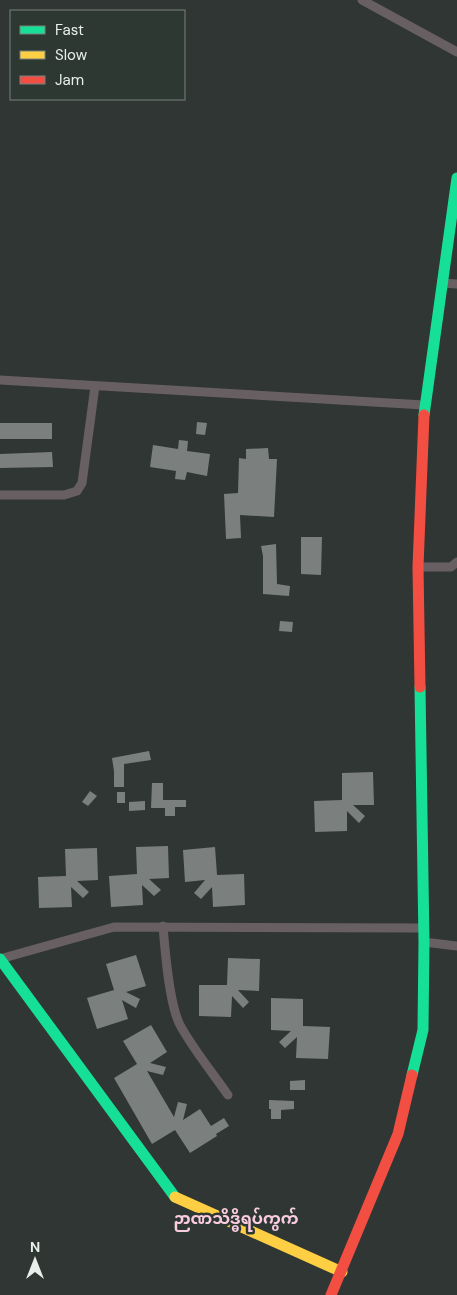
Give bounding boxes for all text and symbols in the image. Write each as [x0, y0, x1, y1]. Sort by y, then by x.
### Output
legend [10, 10, 185, 100]
text: Fast [55, 20, 84, 40]
text: Slow [55, 45, 88, 65]
text: Jam [55, 70, 84, 90]
district label: ဉာဏသိဒ္ဓိရပ်ကွက် [173, 1207, 299, 1232]
north arrow [10, 1235, 60, 1285]
text: N [30, 1238, 40, 1256]

